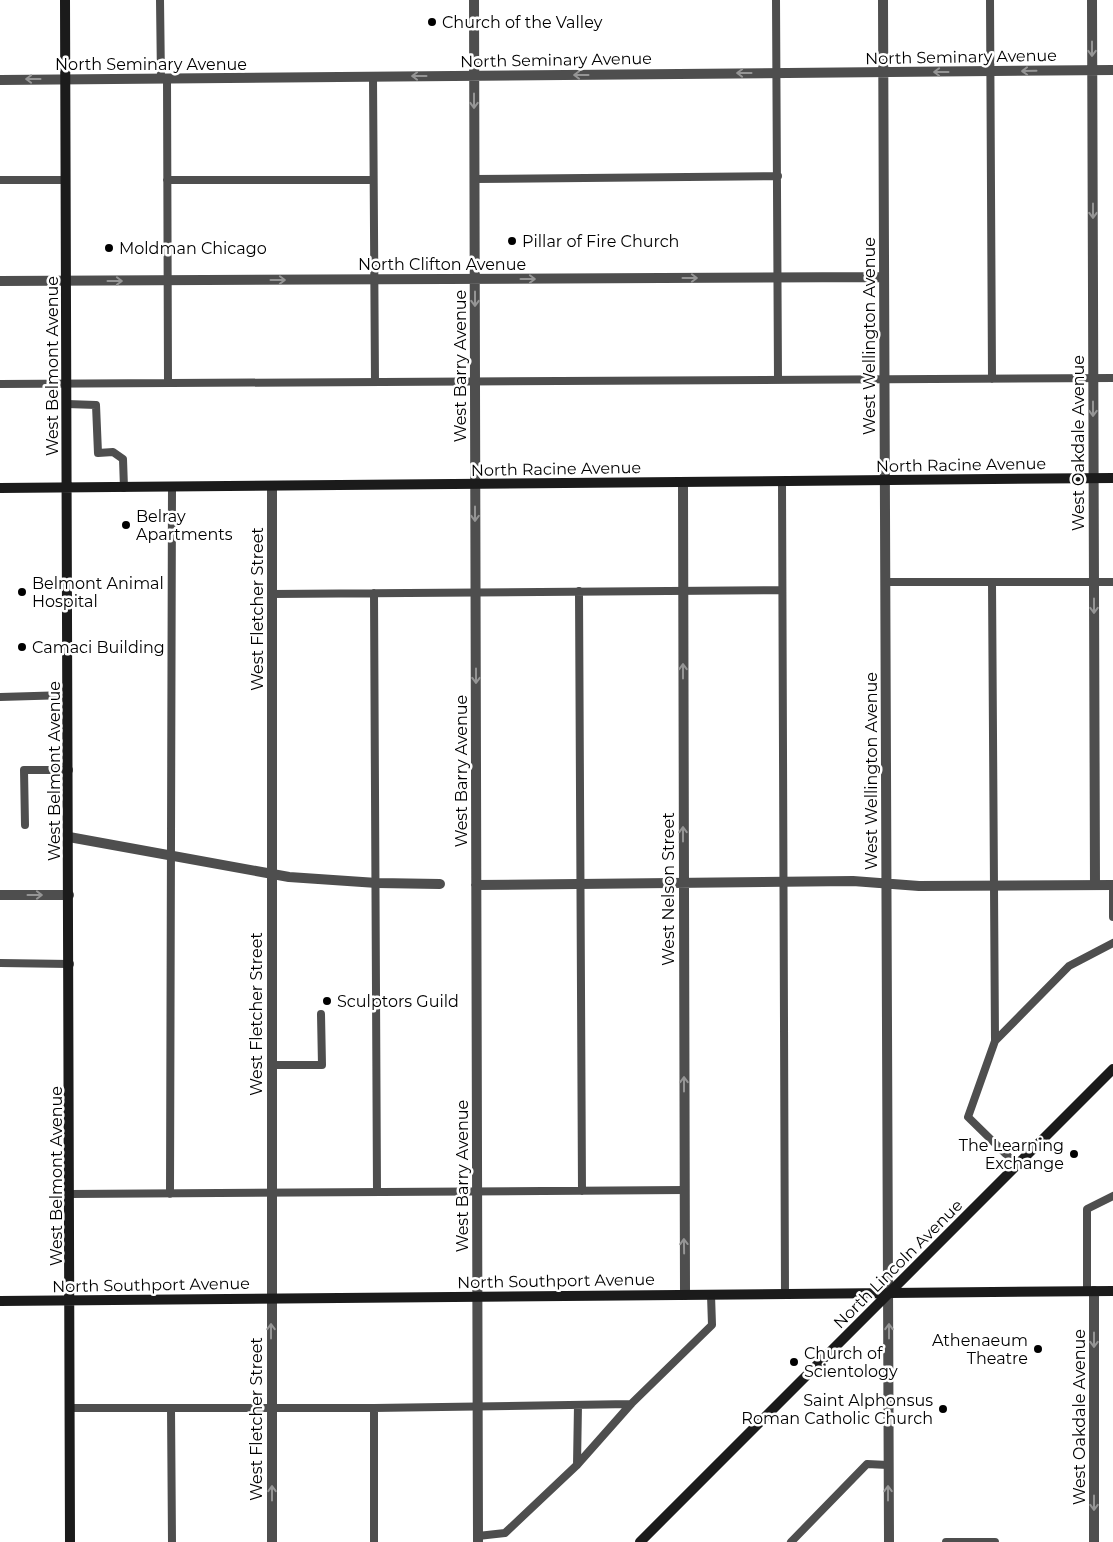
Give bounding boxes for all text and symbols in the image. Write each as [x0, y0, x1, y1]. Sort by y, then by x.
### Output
place label: Church of the Valley [442, 13, 603, 32]
marker: Church of the Valley [426, 16, 438, 28]
one-way arrow [1087, 40, 1097, 56]
street label: North Seminary Avenue [865, 46, 1057, 68]
street label: North Seminary Avenue [460, 49, 652, 71]
street label: North Seminary Avenue [55, 55, 247, 74]
one-way arrow [1022, 66, 1038, 76]
one-way arrow [934, 67, 950, 77]
one-way arrow [736, 69, 752, 78]
one-way arrow [574, 70, 590, 80]
one-way arrow [411, 71, 428, 81]
one-way arrow [25, 75, 41, 84]
one-way arrow [469, 92, 479, 109]
one-way arrow [1088, 202, 1098, 219]
place label: Pillar of Fire Church [522, 232, 679, 251]
marker: Pillar of Fire Church [506, 235, 518, 247]
street label: West Wellington Avenue [860, 237, 879, 435]
place label: Moldman Chicago [119, 239, 267, 258]
marker: Moldman Chicago [103, 242, 115, 254]
street label: North Clifton Avenue [358, 255, 526, 274]
one-way arrow [682, 273, 698, 283]
one-way arrow [519, 274, 535, 284]
one-way arrow [269, 275, 285, 285]
street label: West Belmont Avenue [43, 276, 62, 456]
one-way arrow [106, 276, 123, 286]
street label: West Barry Avenue [451, 290, 470, 442]
one-way arrow [470, 290, 480, 306]
street label: West Oakdale Avenue [1069, 355, 1088, 531]
one-way arrow [1088, 400, 1098, 416]
street label: North Racine Avenue [876, 454, 1046, 476]
street label: North Racine Avenue [471, 458, 641, 480]
one-way arrow [470, 505, 480, 521]
place label: Belray Apartments [136, 507, 233, 544]
marker: Belray Apartments [120, 519, 132, 531]
street label: West Fletcher Street [248, 527, 267, 691]
place label: Belmont Animal Hospital [32, 574, 164, 611]
marker: Belmont Animal Hospital [16, 586, 28, 598]
one-way arrow [1089, 598, 1099, 614]
place label: Camaci Building [32, 638, 165, 657]
marker: Camaci Building [16, 641, 28, 653]
one-way arrow [678, 664, 688, 680]
one-way arrow [471, 668, 481, 684]
street label: West Wellington Avenue [862, 672, 881, 870]
street label: West Belmont Avenue [45, 681, 64, 861]
street label: West Barry Avenue [452, 695, 471, 847]
street label: West Nelson Street [659, 812, 678, 966]
one-way arrow [678, 826, 688, 842]
one-way arrow [26, 890, 42, 900]
street label: West Fletcher Street [247, 932, 266, 1096]
place label: Sculptors Guild [337, 992, 459, 1011]
marker: Sculptors Guild [321, 995, 333, 1007]
one-way arrow [679, 1076, 688, 1092]
street label: West Belmont Avenue [47, 1086, 66, 1266]
street label: West Barry Avenue [453, 1100, 472, 1252]
place label: The Learning Exchange [959, 1136, 1064, 1173]
marker: The Learning Exchange [1068, 1148, 1080, 1160]
street label: North Lincoln Avenue [830, 1196, 966, 1332]
one-way arrow [680, 1239, 689, 1255]
street label: North Southport Avenue [457, 1270, 655, 1292]
street label: North Southport Avenue [52, 1274, 250, 1296]
one-way arrow [266, 1323, 276, 1340]
one-way arrow [884, 1323, 894, 1340]
street label: West Oakdale Avenue [1070, 1329, 1089, 1505]
place label: Athenaeum Theatre [932, 1331, 1028, 1368]
one-way arrow [1089, 1332, 1099, 1348]
street label: West Fletcher Street [247, 1337, 266, 1501]
marker: Athenaeum Theatre [1032, 1343, 1044, 1355]
place label: Church of Scientology [804, 1344, 898, 1381]
marker: Church of Scientology [788, 1356, 800, 1368]
place label: Saint Alphonsus Roman Catholic Church [741, 1391, 933, 1428]
marker: Saint Alphonsus Roman Catholic Church [937, 1403, 949, 1415]
one-way arrow [267, 1486, 277, 1502]
one-way arrow [883, 1486, 893, 1502]
one-way arrow [1089, 1494, 1099, 1510]

